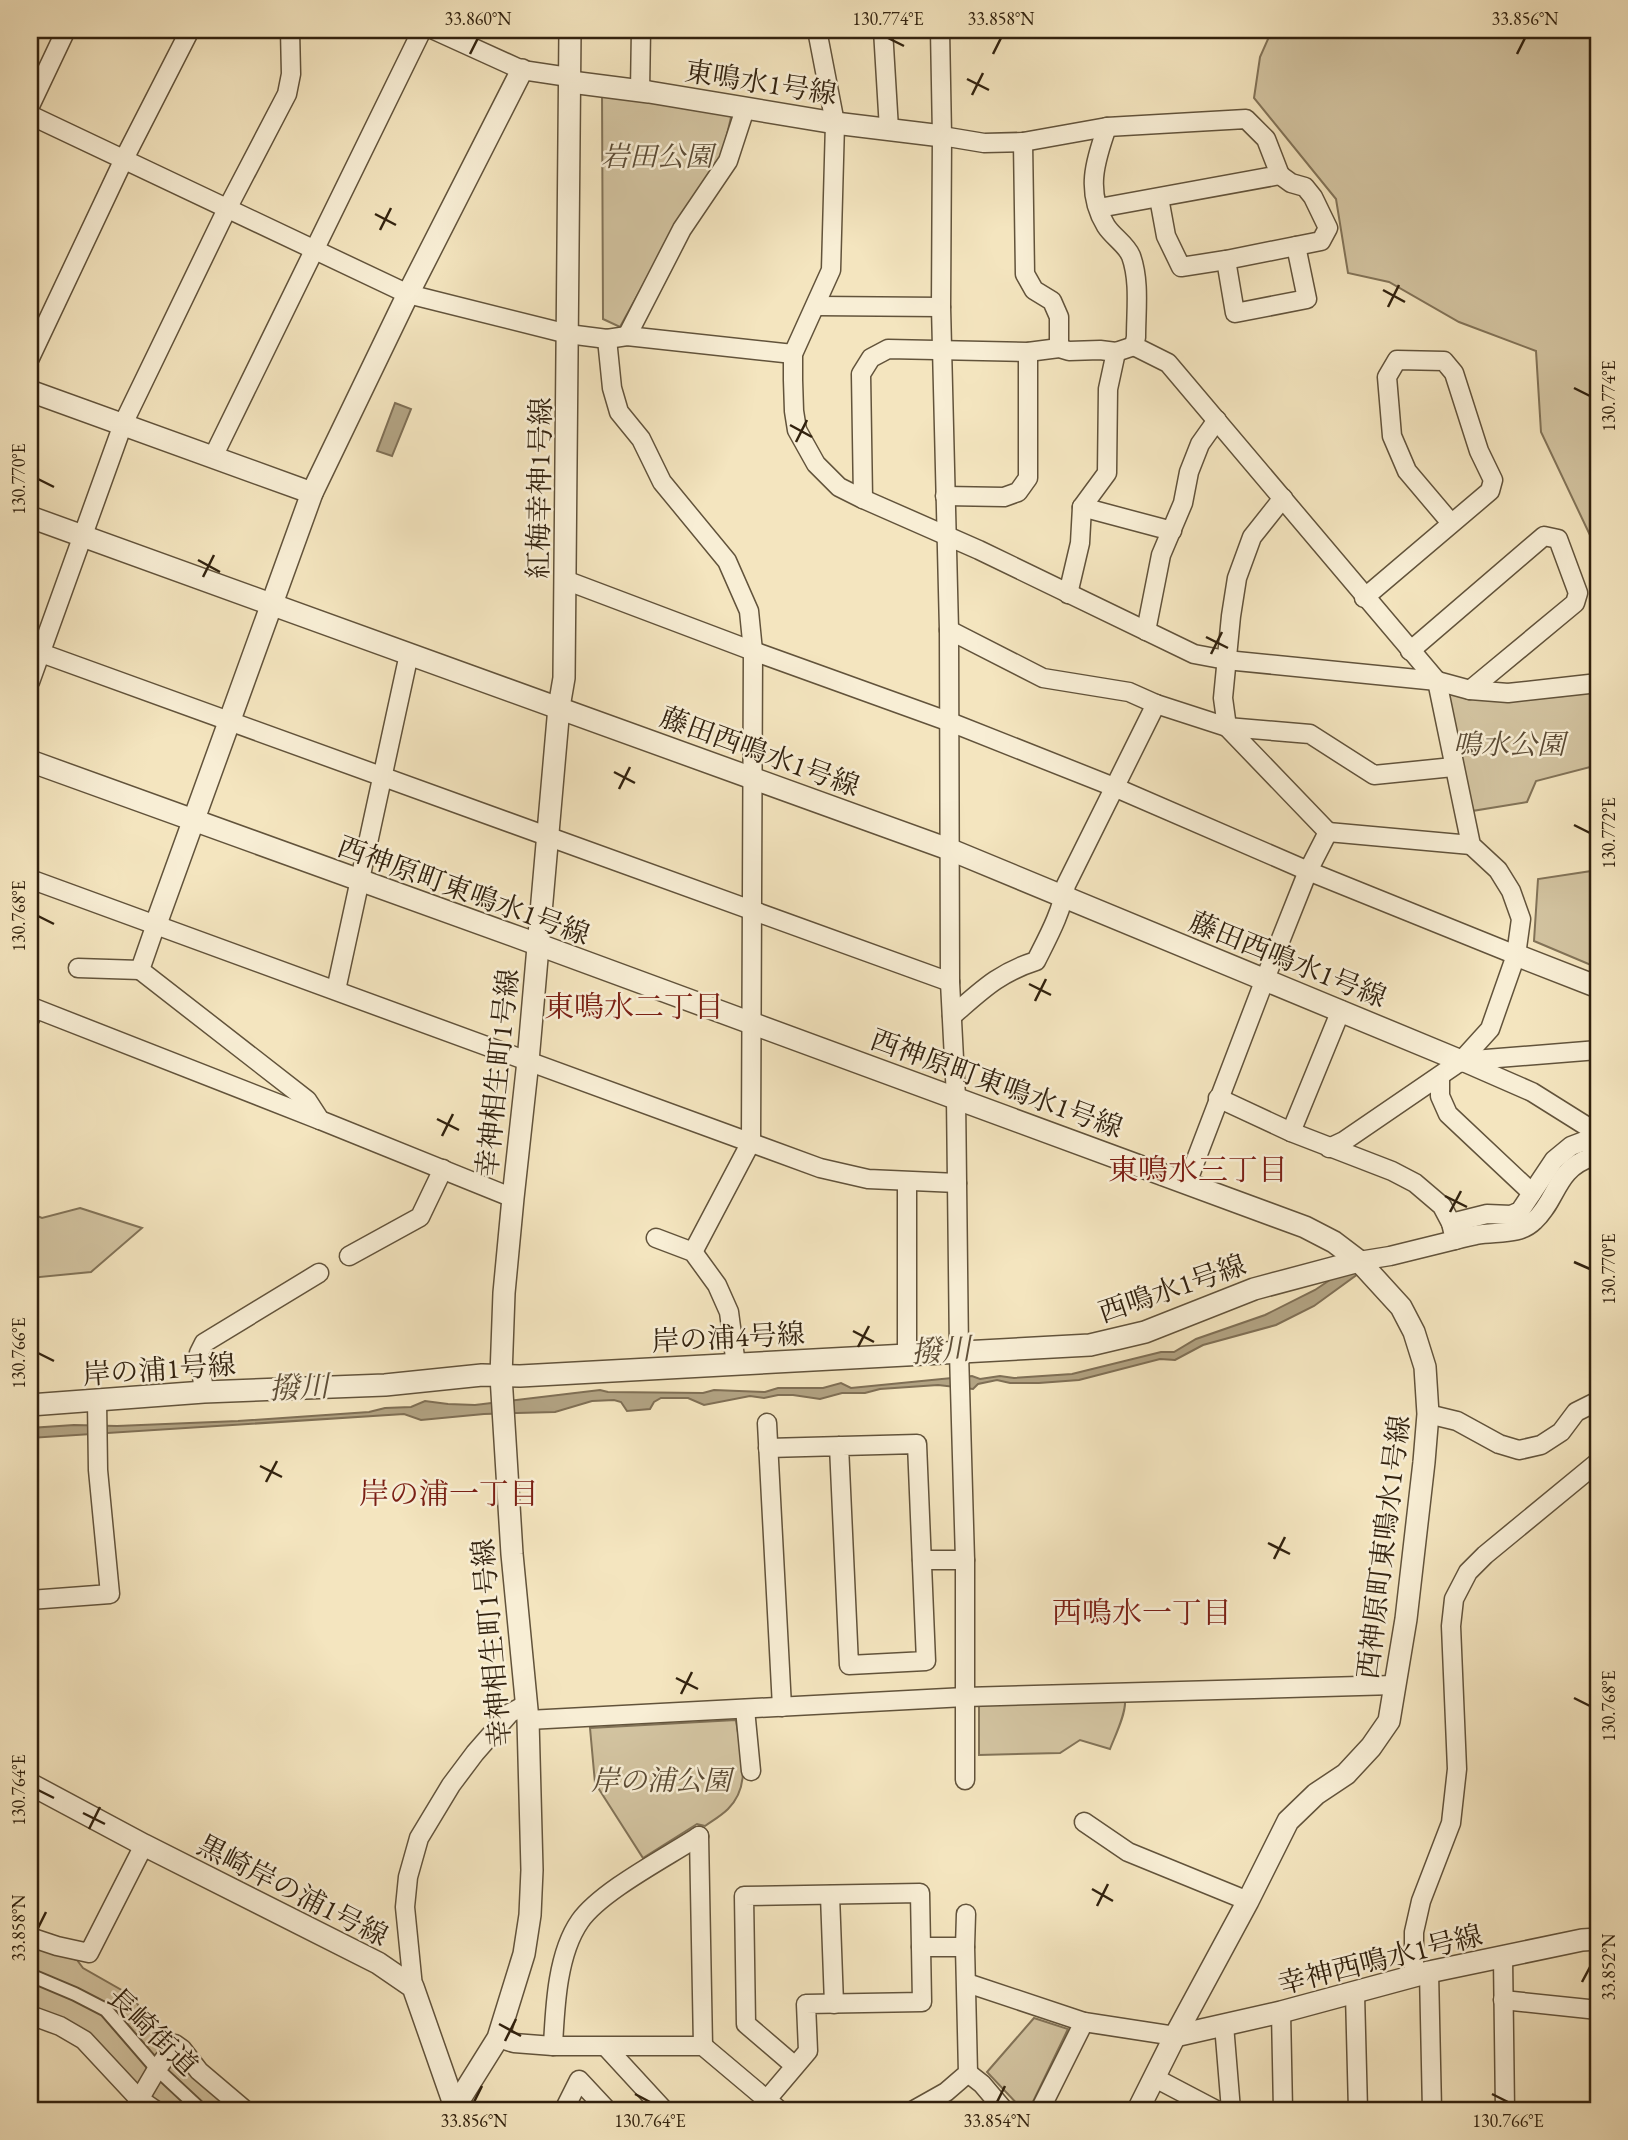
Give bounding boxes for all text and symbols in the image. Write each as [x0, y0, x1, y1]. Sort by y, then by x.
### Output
text: 33.860°N [445, 7, 512, 30]
text: 130.774°E [852, 7, 924, 30]
text: 33.858°N [968, 7, 1035, 30]
text: 33.856°N [1492, 7, 1559, 30]
street label: 東鳴水1号線 [682, 52, 840, 112]
park label: 岩田公園 [601, 138, 717, 174]
text: 130.774°E [1597, 360, 1620, 432]
street label: 紅梅幸神1号線 [519, 397, 559, 579]
text: 130.770°E [7, 443, 30, 515]
street label: 藤田西鳴水1号線 [655, 698, 865, 804]
park label: 鳴水公園 [1453, 726, 1569, 762]
text: 130.772°E [1597, 797, 1620, 869]
street label: 西神原町東鳴水1号線 [333, 828, 595, 952]
text: 130.768°E [7, 880, 30, 952]
street label: 藤田西鳴水1号線 [1184, 903, 1392, 1015]
street label: 幸神相生町1号線 [468, 967, 526, 1179]
district label: 東鳴水二丁目 [544, 987, 724, 1026]
street label: 西神原町東鳴水1号線 [866, 1021, 1128, 1145]
district label: 東鳴水三丁目 [1108, 1150, 1288, 1189]
text: 130.770°E [1597, 1233, 1620, 1305]
street label: 西鳴水1号線 [1094, 1246, 1250, 1330]
street label: 岸の浦4号線 [650, 1315, 806, 1359]
text: 130.766°E [7, 1317, 30, 1389]
water label: 撥川 [910, 1328, 975, 1372]
street label: 岸の浦1号線 [81, 1346, 237, 1392]
water label: 撥川 [268, 1366, 333, 1408]
street label: 西神原町東鳴水1号線 [1349, 1413, 1417, 1681]
district label: 岸の浦一丁目 [359, 1474, 539, 1513]
street label: 幸神相生町1号線 [464, 1537, 518, 1749]
district label: 西鳴水一丁目 [1052, 1593, 1232, 1632]
text: 130.768°E [1597, 1670, 1620, 1742]
text: 130.764°E [7, 1754, 30, 1826]
park label: 岸の浦公園 [591, 1762, 735, 1798]
street label: 黒崎岸の浦1号線 [192, 1826, 394, 1954]
text: 33.858°N [7, 1894, 30, 1961]
street label: 幸神西鳴水1号線 [1274, 1916, 1486, 2002]
text: 33.852°N [1597, 1933, 1620, 2000]
street label: 長崎街道 [100, 1979, 206, 2083]
text: 33.856°N [441, 2109, 508, 2132]
text: 130.764°E [614, 2109, 686, 2132]
text: 33.854°N [964, 2109, 1031, 2132]
text: 130.766°E [1472, 2109, 1544, 2132]

